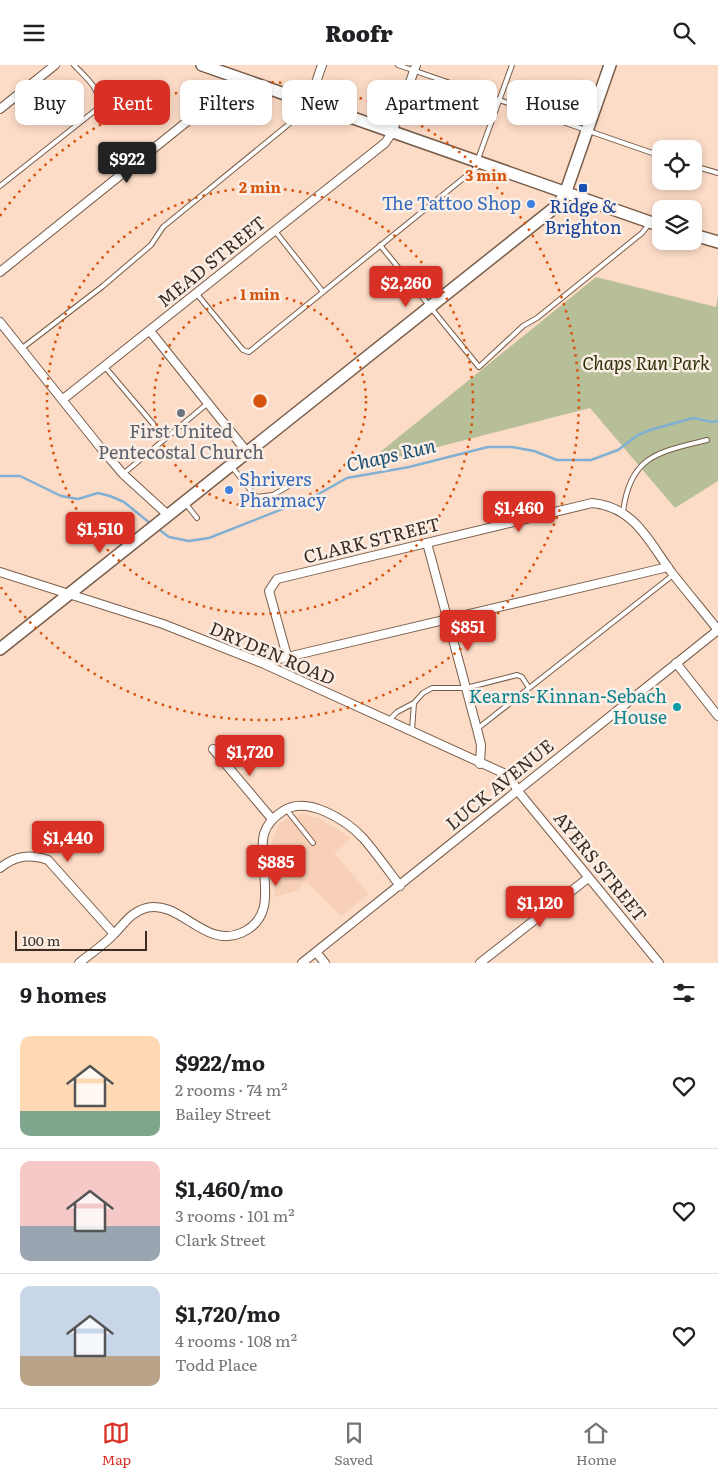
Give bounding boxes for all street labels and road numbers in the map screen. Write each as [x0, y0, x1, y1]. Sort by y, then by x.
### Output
street label: MEAD STREET [151, 209, 271, 313]
street label: CLARK STREET [300, 510, 443, 570]
street label: DRYDEN ROAD [206, 614, 340, 691]
street label: LUCK AVENUE [439, 732, 559, 836]
street label: AYERS STREET [548, 805, 654, 927]

